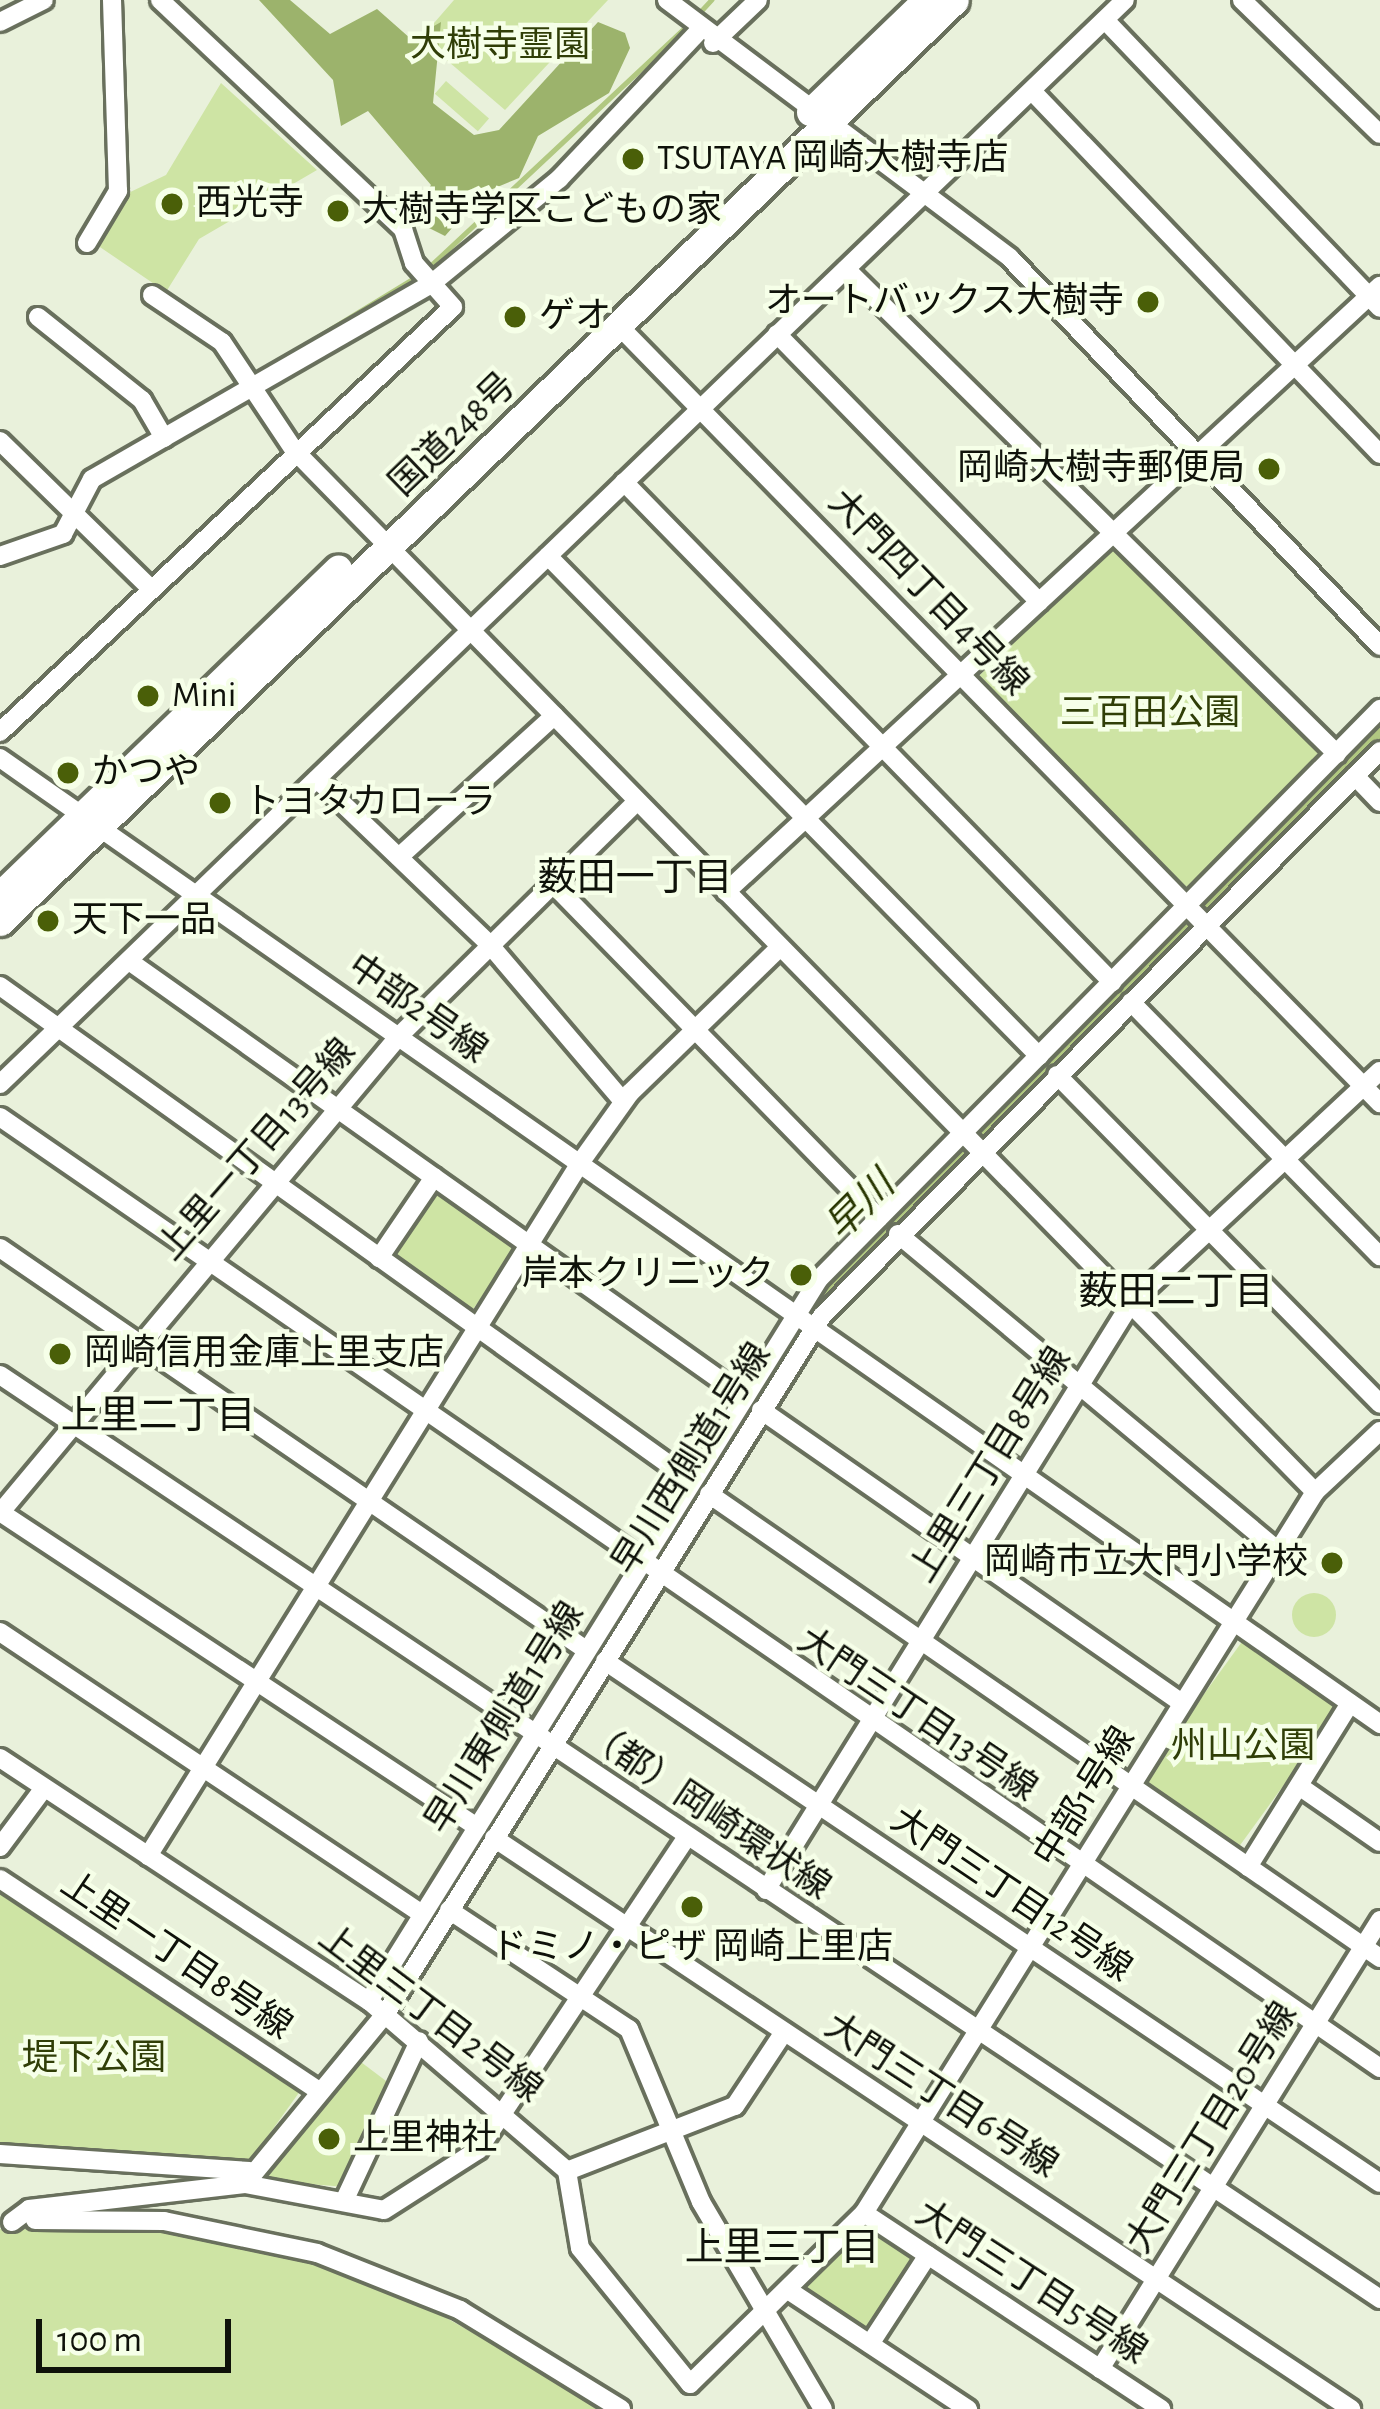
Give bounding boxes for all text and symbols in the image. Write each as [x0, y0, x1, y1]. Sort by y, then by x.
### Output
park label: 大樹寺霊園 [410, 24, 590, 68]
place label: TSUTAYA 岡崎大樹寺店 [657, 137, 1008, 181]
marker: TSUTAYA 岡崎大樹寺店 [620, 146, 646, 172]
place label: 西光寺 [196, 182, 304, 226]
place label: 大樹寺学区こどもの家 [362, 189, 722, 233]
marker: 西光寺 [159, 191, 185, 217]
marker: 大樹寺学区こどもの家 [325, 198, 351, 224]
place label: オートバックス大樹寺 [764, 280, 1124, 324]
marker: オートバックス大樹寺 [1135, 289, 1161, 315]
place label: ゲオ [539, 295, 611, 339]
marker: ゲオ [502, 304, 528, 330]
street label: 国道248号 [381, 364, 525, 506]
place label: 岡崎大樹寺郵便局 [957, 447, 1245, 491]
marker: 岡崎大樹寺郵便局 [1256, 456, 1282, 482]
street label: 大門四丁目4号線 [819, 481, 1037, 705]
place label: Mini [172, 674, 236, 718]
marker: Mini [135, 683, 161, 709]
park label: 三百田公園 [1060, 692, 1240, 736]
place label: かつや [92, 751, 200, 795]
marker: かつや [55, 760, 81, 786]
place label: トヨタカローラ [244, 781, 496, 825]
marker: トヨタカローラ [207, 790, 233, 816]
district label: 薮田一丁目 [538, 856, 732, 902]
place label: 天下一品 [72, 899, 216, 943]
marker: 天下一品 [35, 908, 61, 934]
street label: 中部2号線 [339, 945, 495, 1073]
street label: 上里一丁目13号線 [149, 1030, 365, 1270]
water label: 早川 [817, 1163, 905, 1251]
place label: 岸本クリニック [522, 1253, 774, 1297]
marker: 岸本クリニック [785, 1259, 817, 1291]
district label: 薮田二丁目 [1079, 1270, 1273, 1316]
place label: 岡崎信用金庫上里支店 [84, 1332, 444, 1376]
street label: 早川西側道1号線 [604, 1335, 780, 1583]
street label: 上里三丁目8号線 [901, 1339, 1081, 1591]
marker: 岡崎信用金庫上里支店 [47, 1341, 73, 1367]
district label: 上里二丁目 [61, 1394, 255, 1440]
place label: 岡崎市立大門小学校 [984, 1541, 1308, 1585]
marker: 岡崎市立大門小学校 [1319, 1550, 1345, 1576]
street label: 早川東側道1号線 [417, 1594, 593, 1842]
street label: 大門三丁目13号線 [789, 1619, 1045, 1811]
street label: （都）岡崎環状線 [576, 1713, 838, 1909]
street label: 中部1号線 [1025, 1719, 1145, 1875]
park label: 州山公園 [1171, 1725, 1315, 1769]
street label: 大門三丁目12号線 [883, 1799, 1139, 1991]
street label: 上里一丁目8号線 [52, 1863, 300, 2049]
marker: ドミノ・ピザ 岡崎上里店 [679, 1894, 705, 1920]
street label: 上里三丁目2号線 [310, 1916, 550, 2112]
place label: ドミノ・ピザ 岡崎上里店 [491, 1926, 893, 1970]
street label: 大門三丁目20号線 [1118, 1995, 1306, 2261]
street label: 大門三丁目6号線 [816, 2005, 1066, 2187]
park label: 堤下公園 [22, 2037, 166, 2081]
place label: 上里神社 [353, 2117, 497, 2161]
marker: 上里神社 [316, 2126, 342, 2152]
street label: 大門三丁目5号線 [907, 2192, 1155, 2374]
district label: 上里三丁目 [685, 2226, 879, 2272]
scale bar [42, 2295, 237, 2369]
text: 100 m [57, 2322, 142, 2358]

